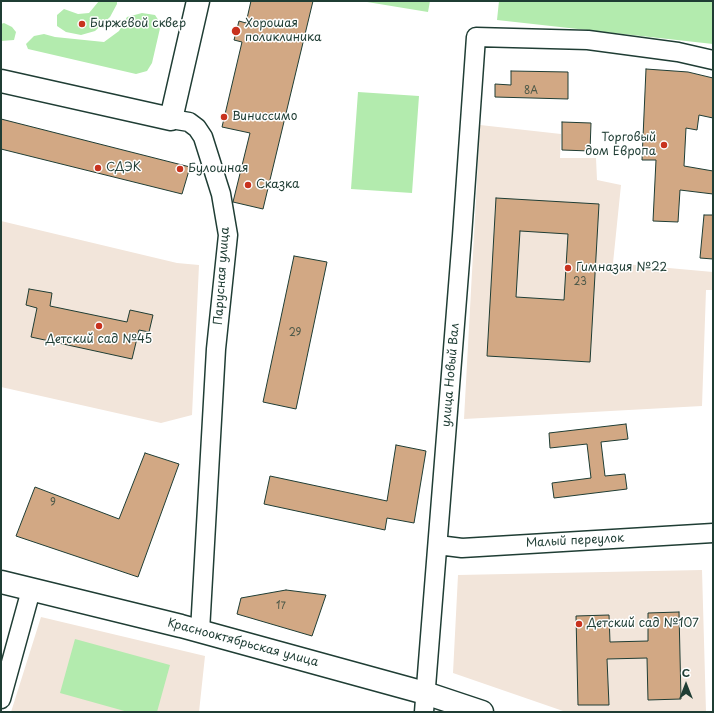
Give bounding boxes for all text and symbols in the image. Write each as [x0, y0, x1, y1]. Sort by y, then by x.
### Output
place label: Биржевой сквер [90, 17, 186, 31]
place label: Хорошая поликлиника [245, 17, 322, 45]
marker: Биржевой сквер [77, 19, 87, 29]
marker: Хорошая поликлиника [230, 25, 242, 37]
house number: 8А [524, 85, 538, 97]
place label: Виниссимо [232, 110, 297, 124]
marker: Виниссимо [219, 112, 229, 122]
place label: Торговый дом Европа [585, 131, 656, 159]
marker: Торговый дом Европа [659, 140, 669, 150]
place label: СДЭК [106, 161, 141, 175]
place label: Булошная [188, 162, 248, 176]
marker: СДЭК [93, 163, 103, 173]
marker: Булошная [175, 164, 185, 174]
place label: Сказка [256, 178, 300, 192]
marker: Сказка [243, 180, 253, 190]
street label: Парусная улица [211, 226, 233, 326]
place label: Гимназия №22 [576, 261, 667, 275]
marker: Гимназия №22 [563, 263, 573, 273]
house number: 23 [573, 276, 587, 288]
marker: Детский сад №45 [94, 321, 104, 331]
street label: улица Новый Вал [439, 322, 463, 428]
house number: 29 [289, 327, 301, 339]
place label: Детский сад №45 [46, 333, 152, 347]
house number: 9 [50, 497, 56, 509]
street label: Малый переулок [526, 531, 624, 551]
house number: 17 [276, 600, 286, 612]
street label: Краснооктябрьская улица [166, 616, 320, 670]
place label: Детский сад №107 [587, 617, 699, 631]
marker: Детский сад №107 [574, 619, 584, 629]
text: С [682, 664, 690, 681]
north arrow [666, 665, 706, 705]

